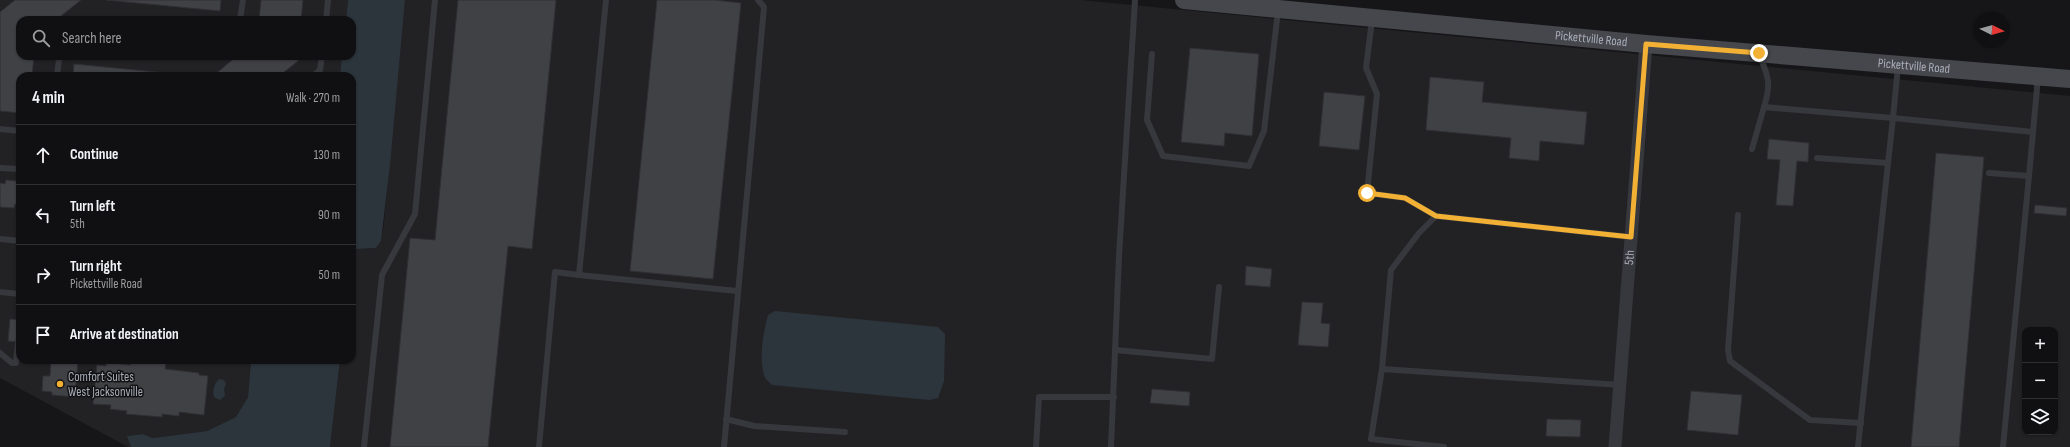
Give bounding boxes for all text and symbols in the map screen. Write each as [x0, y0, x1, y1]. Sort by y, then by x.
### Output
north arrow [1974, 12, 2010, 48]
search box [16, 16, 356, 60]
icon: search [30, 27, 52, 49]
street label: Pickettville Road [1554, 27, 1628, 50]
text: Search here [62, 29, 122, 48]
route end [1750, 44, 1768, 62]
street label: Pickettville Road [1877, 55, 1951, 77]
text: 4 min [32, 88, 65, 108]
text: Walk · 270 m [286, 90, 340, 106]
icon: ahead [32, 144, 54, 166]
text: Continue [70, 145, 119, 164]
text: 130 m [314, 147, 340, 163]
route start [1358, 184, 1376, 202]
text: Turn left [70, 197, 115, 216]
icon: left [32, 204, 54, 226]
text: 90 m [318, 207, 340, 223]
text: 5th [70, 216, 85, 232]
street label: 5th [1621, 250, 1638, 266]
text: Turn right [70, 257, 122, 276]
icon: right [32, 264, 54, 286]
text: 50 m [319, 267, 340, 283]
text: Pickettville Road [70, 276, 142, 292]
icon: arrive [32, 324, 54, 346]
text: Arrive at destination [70, 325, 179, 344]
map controls [2022, 327, 2058, 435]
button: + [2022, 327, 2058, 363]
button: − [2022, 363, 2058, 399]
place label: Comfort Suites West Jacksonville [68, 369, 143, 400]
marker: Comfort Suites West Jacksonville [55, 379, 65, 389]
button: layers [2022, 399, 2058, 435]

